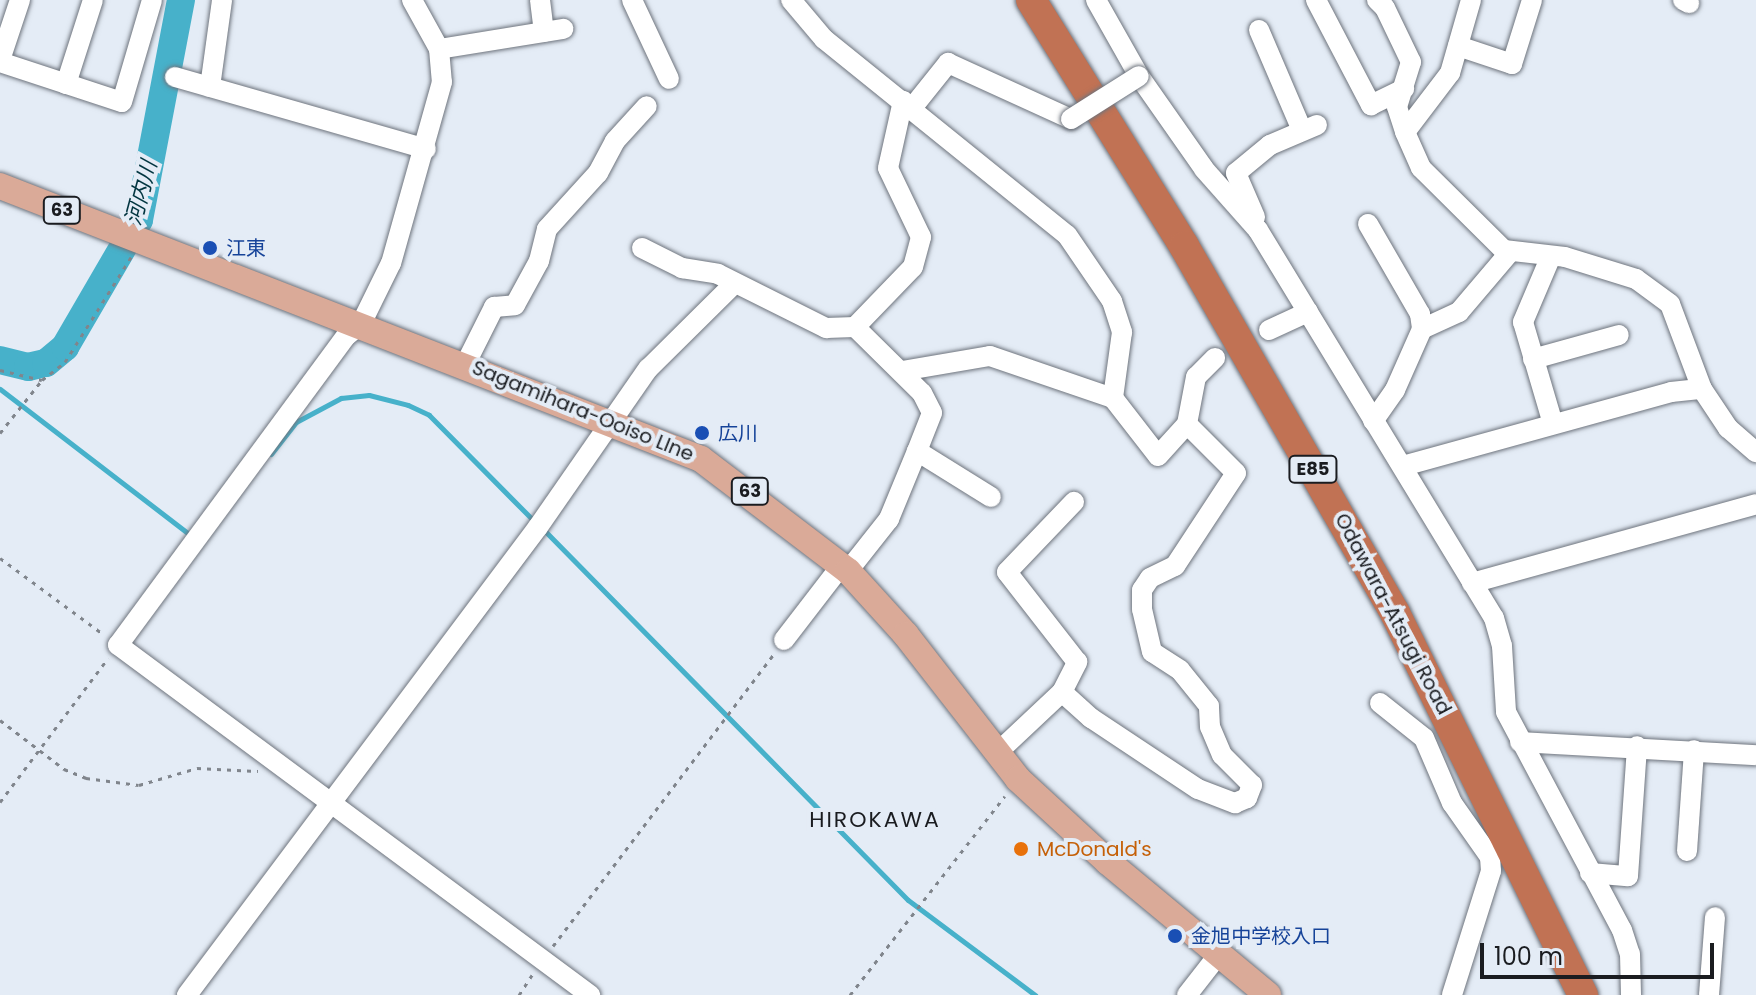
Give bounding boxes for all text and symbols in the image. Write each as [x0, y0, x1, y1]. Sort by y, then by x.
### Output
water label: 河内川 [120, 158, 162, 228]
road number: 63 [42, 196, 82, 224]
place label: 江東 [226, 236, 266, 260]
marker: 江東 [201, 239, 219, 257]
street label: Sagamihara-Ooiso LIne [469, 355, 697, 467]
place label: 広川 [718, 421, 758, 445]
marker: 広川 [693, 424, 711, 442]
road number: E85 [1287, 455, 1339, 483]
road number: 63 [730, 477, 770, 505]
street label: Odawara-Atsugi Road [1330, 509, 1456, 719]
district label: HIROKAWA [809, 807, 941, 833]
place label: McDonald's [1037, 837, 1152, 861]
marker: McDonald's [1012, 840, 1030, 858]
place label: 金旭中学校入口 [1191, 924, 1331, 948]
marker: 金旭中学校入口 [1166, 927, 1184, 945]
scale bar [1484, 927, 1718, 977]
text: 100 m [1494, 940, 1563, 973]

